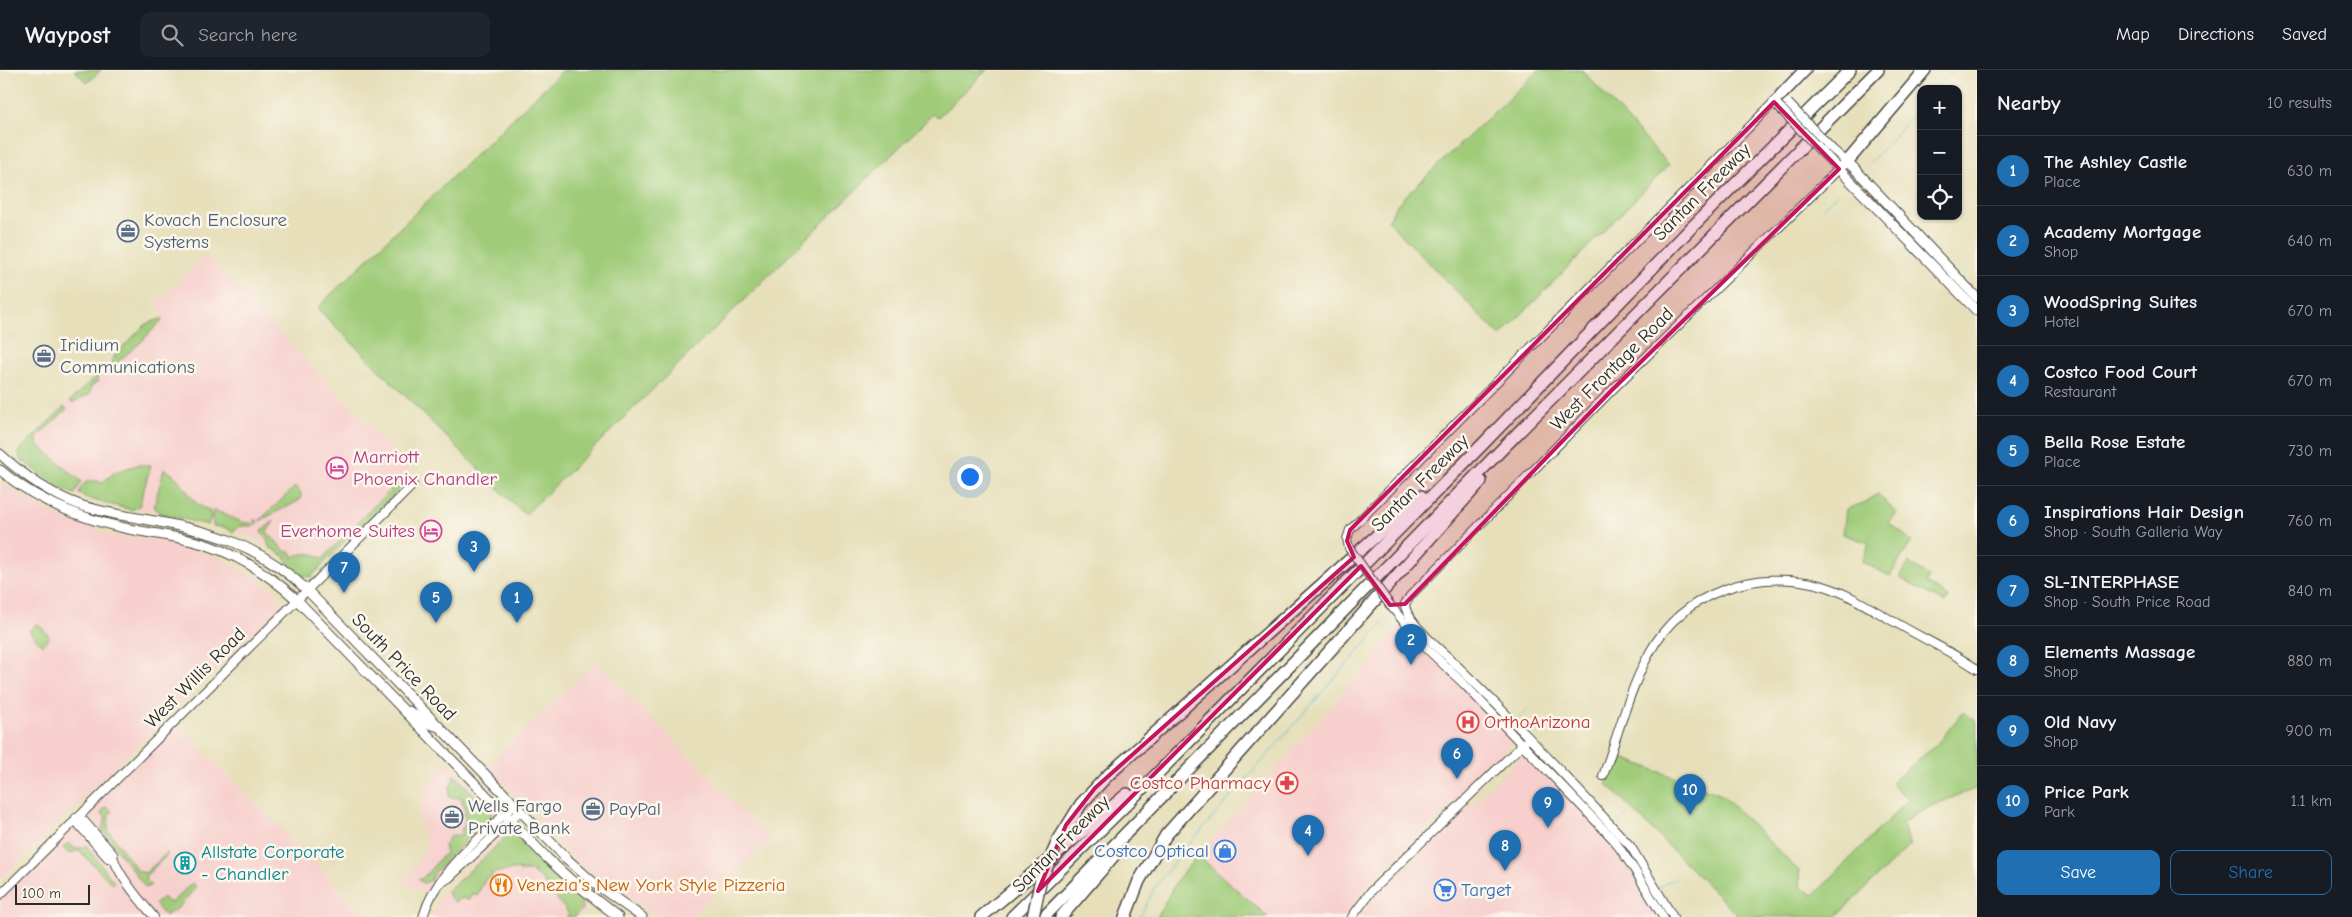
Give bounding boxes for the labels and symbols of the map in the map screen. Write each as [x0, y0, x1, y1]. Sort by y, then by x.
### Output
street label: Santan Freeway [1649, 138, 1756, 245]
place label: Kovach Enclosure Systems [144, 209, 287, 253]
office icon: Kovach Enclosure Systems [116, 219, 140, 243]
street label: West Frontage Road [1546, 303, 1678, 435]
place label: Iridium Communications [60, 334, 195, 378]
office icon: Iridium Communications [32, 344, 56, 368]
street label: Santan Freeway [1367, 429, 1474, 536]
place label: Marriott Phoenix Chandler [353, 446, 497, 490]
hotel icon: Marriott Phoenix Chandler [325, 456, 349, 480]
your location [957, 464, 983, 490]
hotel icon: Everhome Suites [419, 519, 443, 543]
place label: Everhome Suites [280, 520, 415, 542]
pin: 3 [458, 531, 490, 572]
pin: 7 [328, 552, 360, 593]
pin: 5 [420, 582, 452, 623]
pin: 1 [501, 582, 533, 623]
street label: South Price Road [347, 609, 461, 725]
street label: West Willis Road [140, 623, 250, 733]
pin: 2 [1395, 624, 1427, 665]
hospital icon: OrthoArizona [1456, 710, 1480, 734]
place label: OrthoArizona [1484, 711, 1591, 733]
pin: 6 [1441, 738, 1473, 779]
pharmacy icon: Costco Pharmacy [1275, 771, 1299, 795]
place label: Costco Pharmacy [1130, 772, 1272, 794]
pin: 10 [1674, 774, 1706, 815]
pin: 9 [1532, 787, 1564, 828]
street label: Santan Freeway [1008, 790, 1115, 897]
place label: Wells Fargo Private Bank [468, 795, 571, 839]
office icon: PayPal [581, 797, 605, 821]
place label: PayPal [609, 798, 661, 820]
office icon: Wells Fargo Private Bank [440, 805, 464, 829]
pin: 4 [1292, 815, 1324, 856]
pin: 8 [1489, 830, 1521, 871]
shop icon: Costco Optical [1213, 839, 1237, 863]
place label: Costco Optical [1094, 840, 1209, 862]
place label: Allstate Corporate - Chandler [201, 841, 345, 885]
building icon: Allstate Corporate - Chandler [173, 851, 197, 875]
restaurant icon: Venezia's New York Style Pizzeria [489, 873, 513, 897]
place label: Venezia's New York Style Pizzeria [517, 874, 786, 896]
supermarket icon: Target [1433, 878, 1457, 902]
place label: Target [1461, 879, 1512, 901]
scale bar [15, 882, 90, 905]

